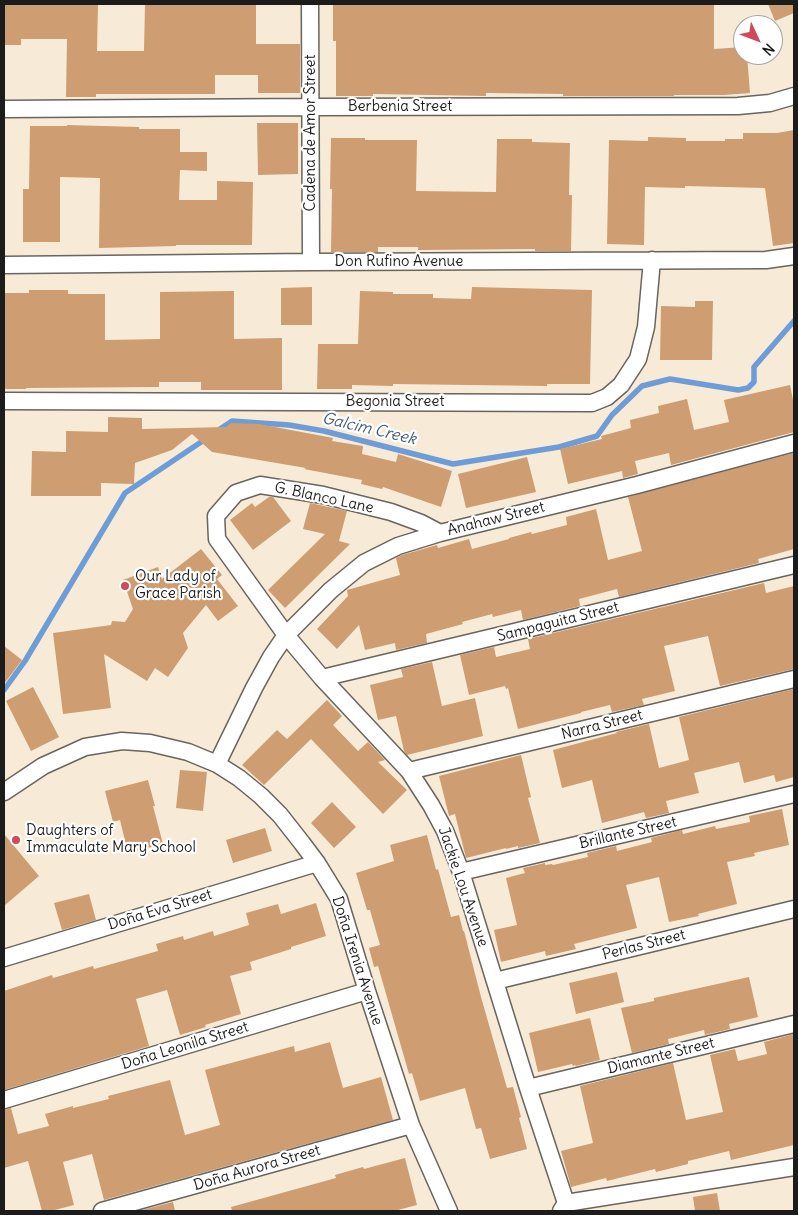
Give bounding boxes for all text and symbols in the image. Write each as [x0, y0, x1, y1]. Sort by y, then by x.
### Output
north arrow [733, 15, 783, 65]
text: N [758, 40, 778, 59]
street label: Cadena de Amor Street [302, 54, 320, 212]
street label: Berbenia Street [348, 98, 452, 116]
street label: Don Rufino Avenue [335, 253, 463, 271]
street label: Begonia Street [346, 393, 444, 411]
water label: Galcim Creek [320, 409, 418, 449]
street label: G. Blanco Lane [273, 479, 375, 517]
street label: Anahaw Street [446, 498, 546, 540]
place label: Our Lady of Grace Parish [135, 568, 221, 603]
marker: Our Lady of Grace Parish [119, 580, 131, 592]
street label: Sampaguita Street [495, 598, 621, 646]
street label: Narra Street [560, 706, 644, 744]
street label: Brillante Street [577, 813, 679, 853]
place label: Daughters of Immaculate Mary School [26, 822, 196, 857]
street label: Jackie Lou Avenue [434, 825, 492, 949]
marker: Daughters of Immaculate Mary School [10, 834, 22, 846]
street label: Doña Eva Street [106, 886, 214, 934]
street label: Doña Irenia Avenue [328, 894, 386, 1028]
street label: Perlas Street [601, 926, 687, 964]
street label: Doña Leonila Street [119, 1018, 251, 1074]
street label: Diamante Street [606, 1034, 716, 1078]
street label: Doña Aurora Street [192, 1141, 322, 1195]

